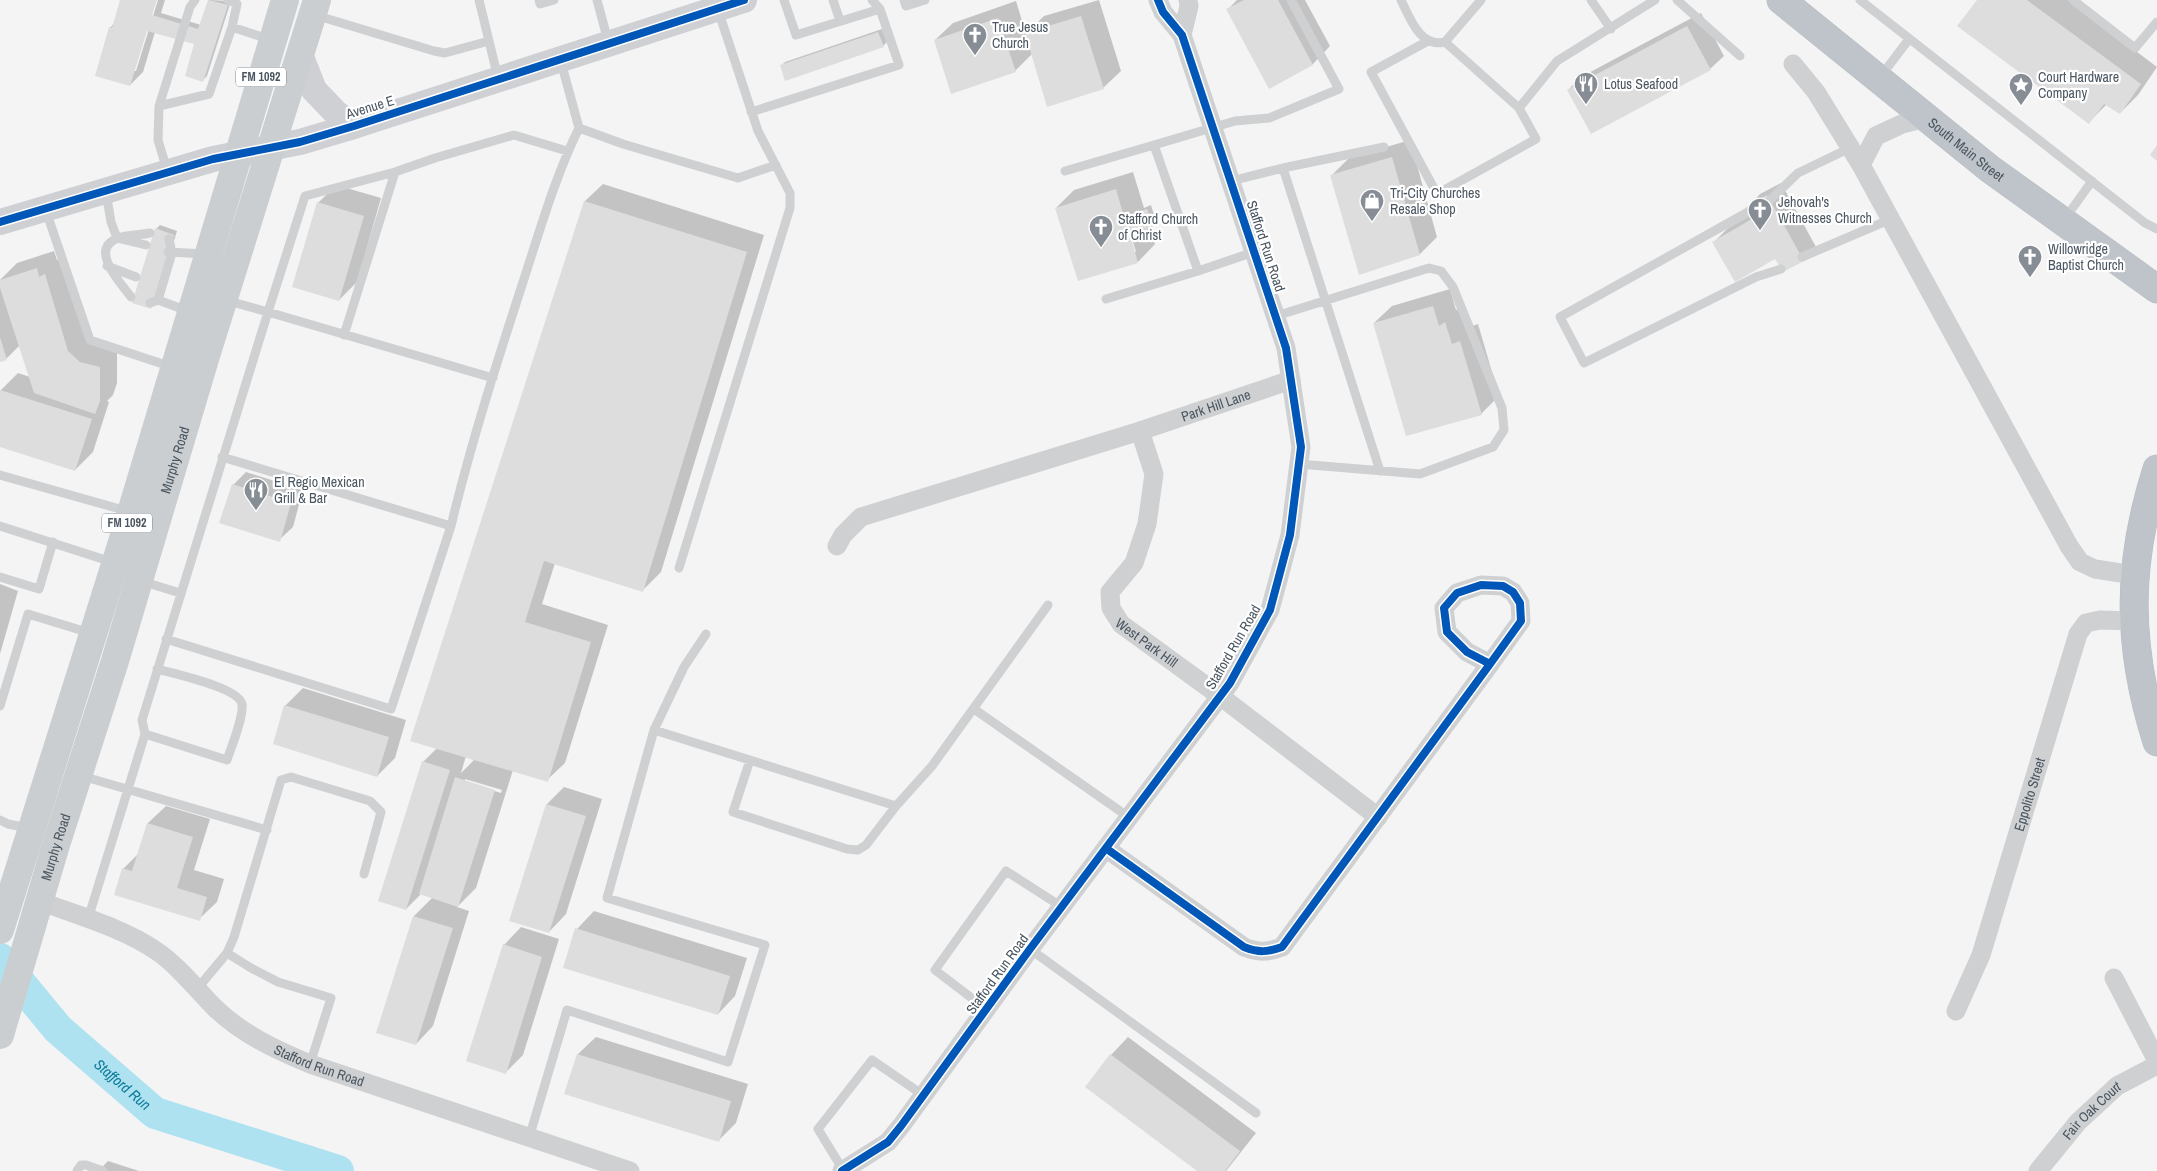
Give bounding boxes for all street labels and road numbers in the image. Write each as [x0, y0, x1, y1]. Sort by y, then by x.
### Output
road number: FM 1092 [236, 68, 286, 86]
street label: Avenue E [343, 91, 396, 123]
street label: South Main Street [1924, 114, 2008, 185]
street label: Stafford Run Road [1243, 198, 1289, 294]
street label: Park Hill Lane [1179, 385, 1253, 425]
street label: Murphy Road [156, 424, 193, 496]
road number: FM 1092 [102, 514, 152, 532]
street label: Stafford Run Road [1201, 601, 1265, 693]
street label: West Park Hill [1112, 614, 1181, 671]
street label: Eppolito Street [2010, 755, 2049, 834]
street label: Murphy Road [37, 811, 74, 883]
street label: Stafford Run Road [962, 930, 1032, 1018]
street label: Stafford Run Road [271, 1040, 367, 1091]
street label: Fair Oak Court [2058, 1077, 2123, 1143]

